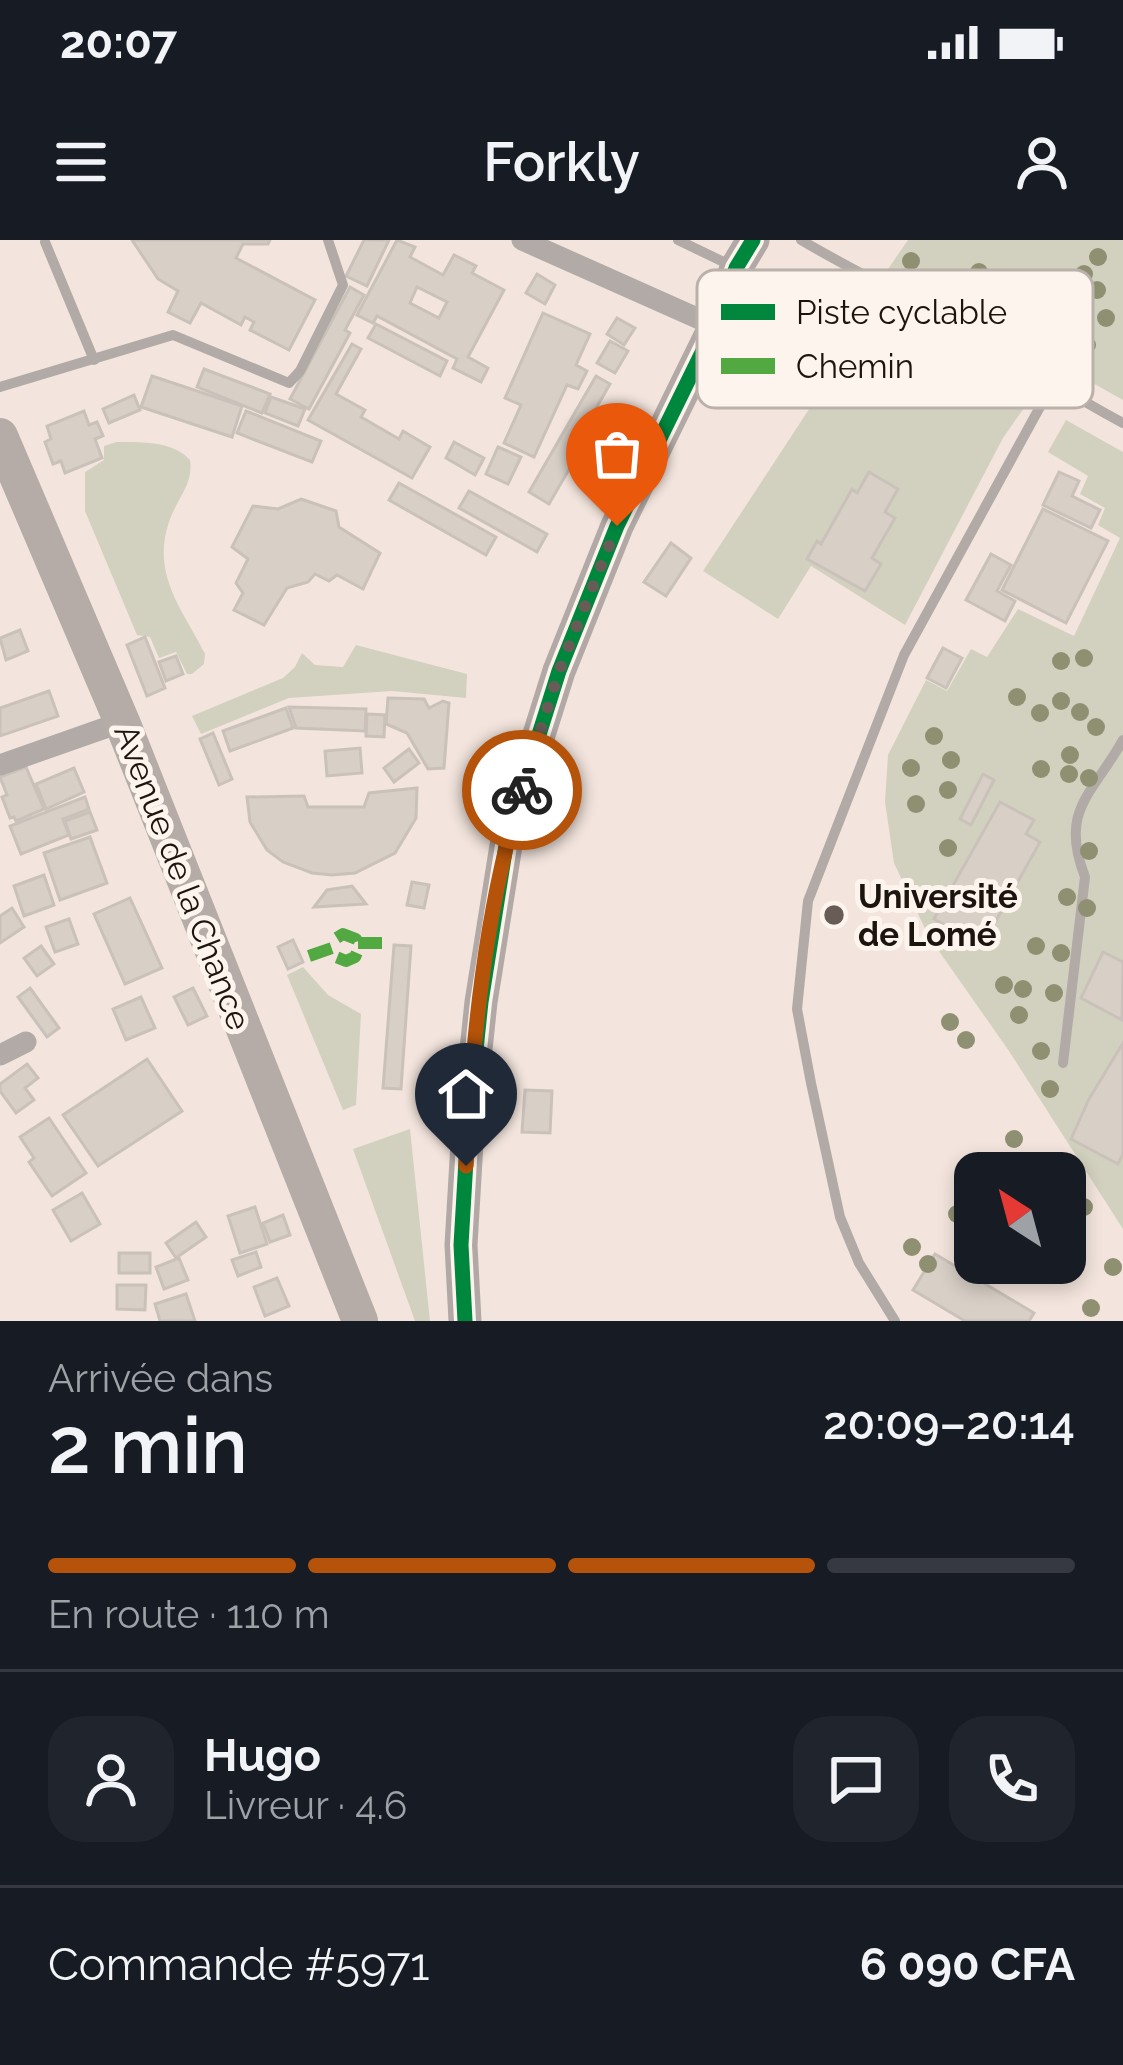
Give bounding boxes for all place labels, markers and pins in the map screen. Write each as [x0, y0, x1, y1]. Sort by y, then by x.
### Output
pin [566, 403, 668, 526]
place label: Université de Lomé [858, 877, 1018, 954]
marker: Université de Lomé [821, 902, 847, 928]
pin [415, 1043, 517, 1166]

